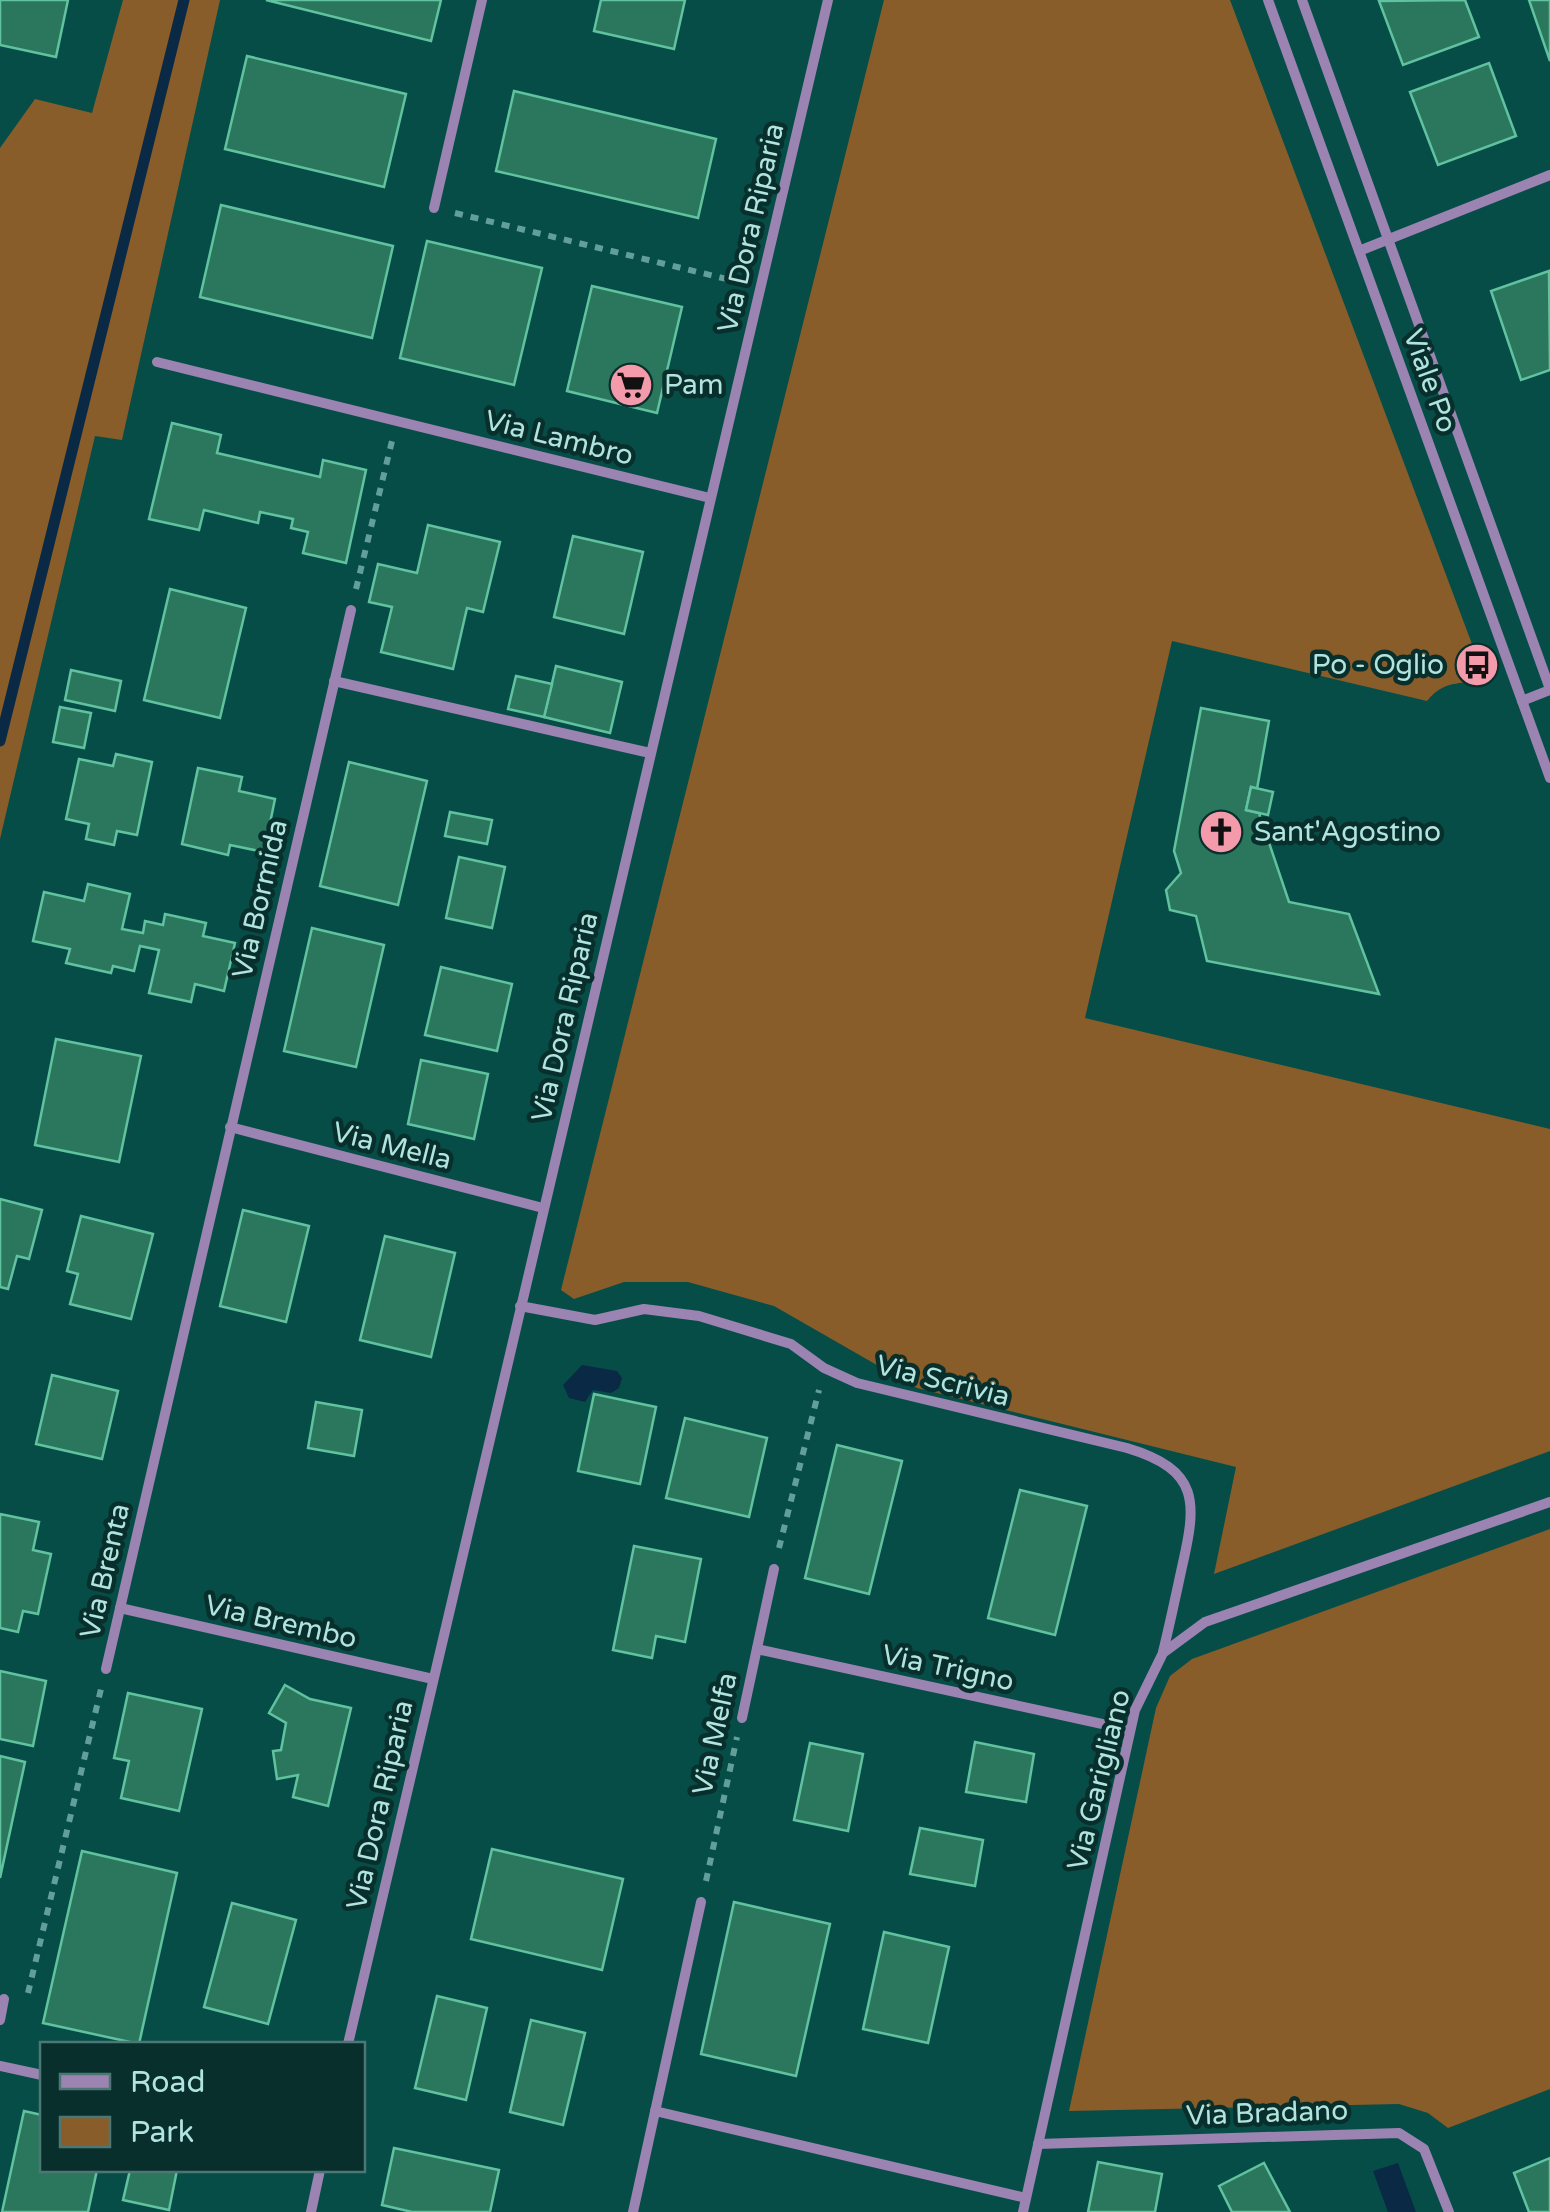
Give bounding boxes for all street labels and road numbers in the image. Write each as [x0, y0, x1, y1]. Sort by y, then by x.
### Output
street label: Via Dora Riparia [710, 120, 792, 336]
street label: Viale Po [1396, 325, 1464, 437]
street label: Via Lambro [481, 403, 637, 473]
street label: Via Bormida [225, 816, 295, 982]
street label: Via Dora Riparia [524, 909, 606, 1125]
street label: Via Mella [329, 1115, 455, 1177]
street label: Via Scrivia [873, 1348, 1013, 1414]
street label: Via Brenta [73, 1500, 137, 1642]
street label: Via Brembo [202, 1588, 360, 1656]
street label: Via Trigno [879, 1637, 1017, 1699]
street label: Via Melfa [685, 1670, 745, 1798]
street label: Via Garigliano [1060, 1686, 1138, 1874]
street label: Via Dora Riparia [339, 1697, 421, 1913]
street label: Via Bradano [1185, 2093, 1349, 2133]

